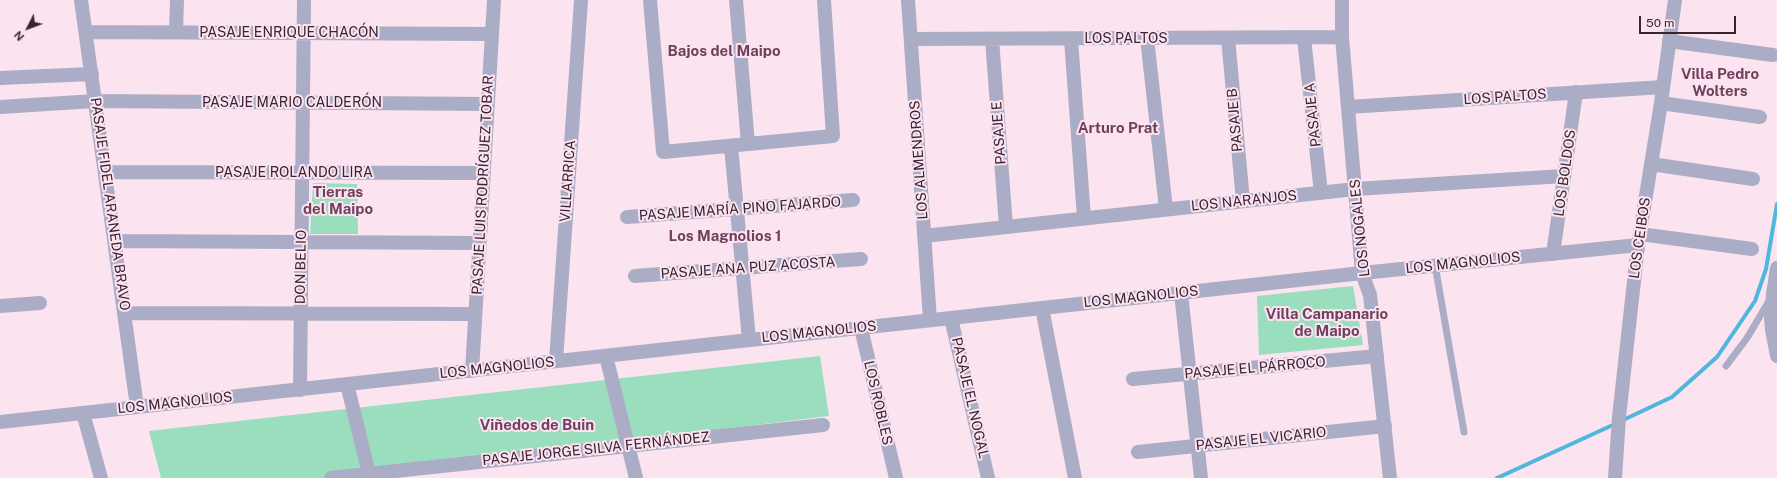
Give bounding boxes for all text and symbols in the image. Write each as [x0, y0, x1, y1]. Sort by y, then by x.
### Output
north arrow [8, 8, 48, 48]
scale bar [1641, 8, 1738, 34]
text: 50 m [1646, 16, 1674, 30]
street label: PASAJE ENRIQUE CHACÓN [199, 25, 379, 41]
text: N [12, 29, 26, 43]
street label: LOS PALTOS [1084, 31, 1168, 47]
district label: Bajos del Maipo [667, 42, 781, 60]
district label: Villa Pedro Wolters [1681, 65, 1759, 100]
street label: PASAJE LUIS RODRÍGUEZ TOBAR [469, 75, 497, 295]
street label: PASAJE A [1301, 82, 1325, 148]
street label: LOS PALTOS [1463, 86, 1547, 108]
street label: PASAJE B [1224, 87, 1246, 153]
street label: PASAJE MARIO CALDERÓN [202, 95, 382, 111]
street label: PASAJE FIDEL ARANEDA BRAVO [87, 96, 133, 312]
street label: LOS ALMENDROS [906, 100, 932, 220]
street label: PASAJE E [988, 101, 1010, 165]
district label: Arturo Prat [1078, 119, 1158, 137]
street label: LOS BOLDOS [1551, 128, 1579, 218]
street label: VILLARRICA [557, 140, 579, 222]
street label: PASAJE ROLANDO LIRA [215, 165, 373, 181]
street label: LOS NOGALES [1347, 178, 1373, 278]
district label: Tierras del Maipo [303, 183, 373, 218]
street label: LOS NARANJOS [1190, 187, 1298, 215]
street label: PASAJE MARÍA PINO FAJARDO [638, 194, 842, 224]
street label: LOS CEIBOS [1626, 196, 1654, 280]
district label: Los Magnolios 1 [669, 227, 781, 245]
street label: DON BELIO [292, 230, 310, 304]
street label: LOS MAGNOLIOS [1405, 249, 1521, 277]
street label: PASAJE ANA PUZ ACOSTA [660, 254, 836, 282]
street label: LOS MAGNOLIOS [1083, 283, 1199, 311]
district label: Villa Campanario de Maipo [1266, 305, 1388, 340]
street label: LOS MAGNOLIOS [761, 318, 877, 346]
street label: PASAJE EL NOGAL [948, 336, 992, 460]
street label: PASAJE EL PÁRROCO [1184, 353, 1326, 383]
street label: LOS MAGNOLIOS [439, 354, 555, 382]
street label: LOS ROBLES [860, 359, 896, 447]
street label: LOS MAGNOLIOS [117, 389, 233, 417]
district label: Viñedos de Buin [480, 416, 594, 434]
street label: PASAJE EL VICARIO [1195, 424, 1327, 454]
street label: PASAJE JORGE SILVA FERNÁNDEZ [481, 429, 711, 469]

